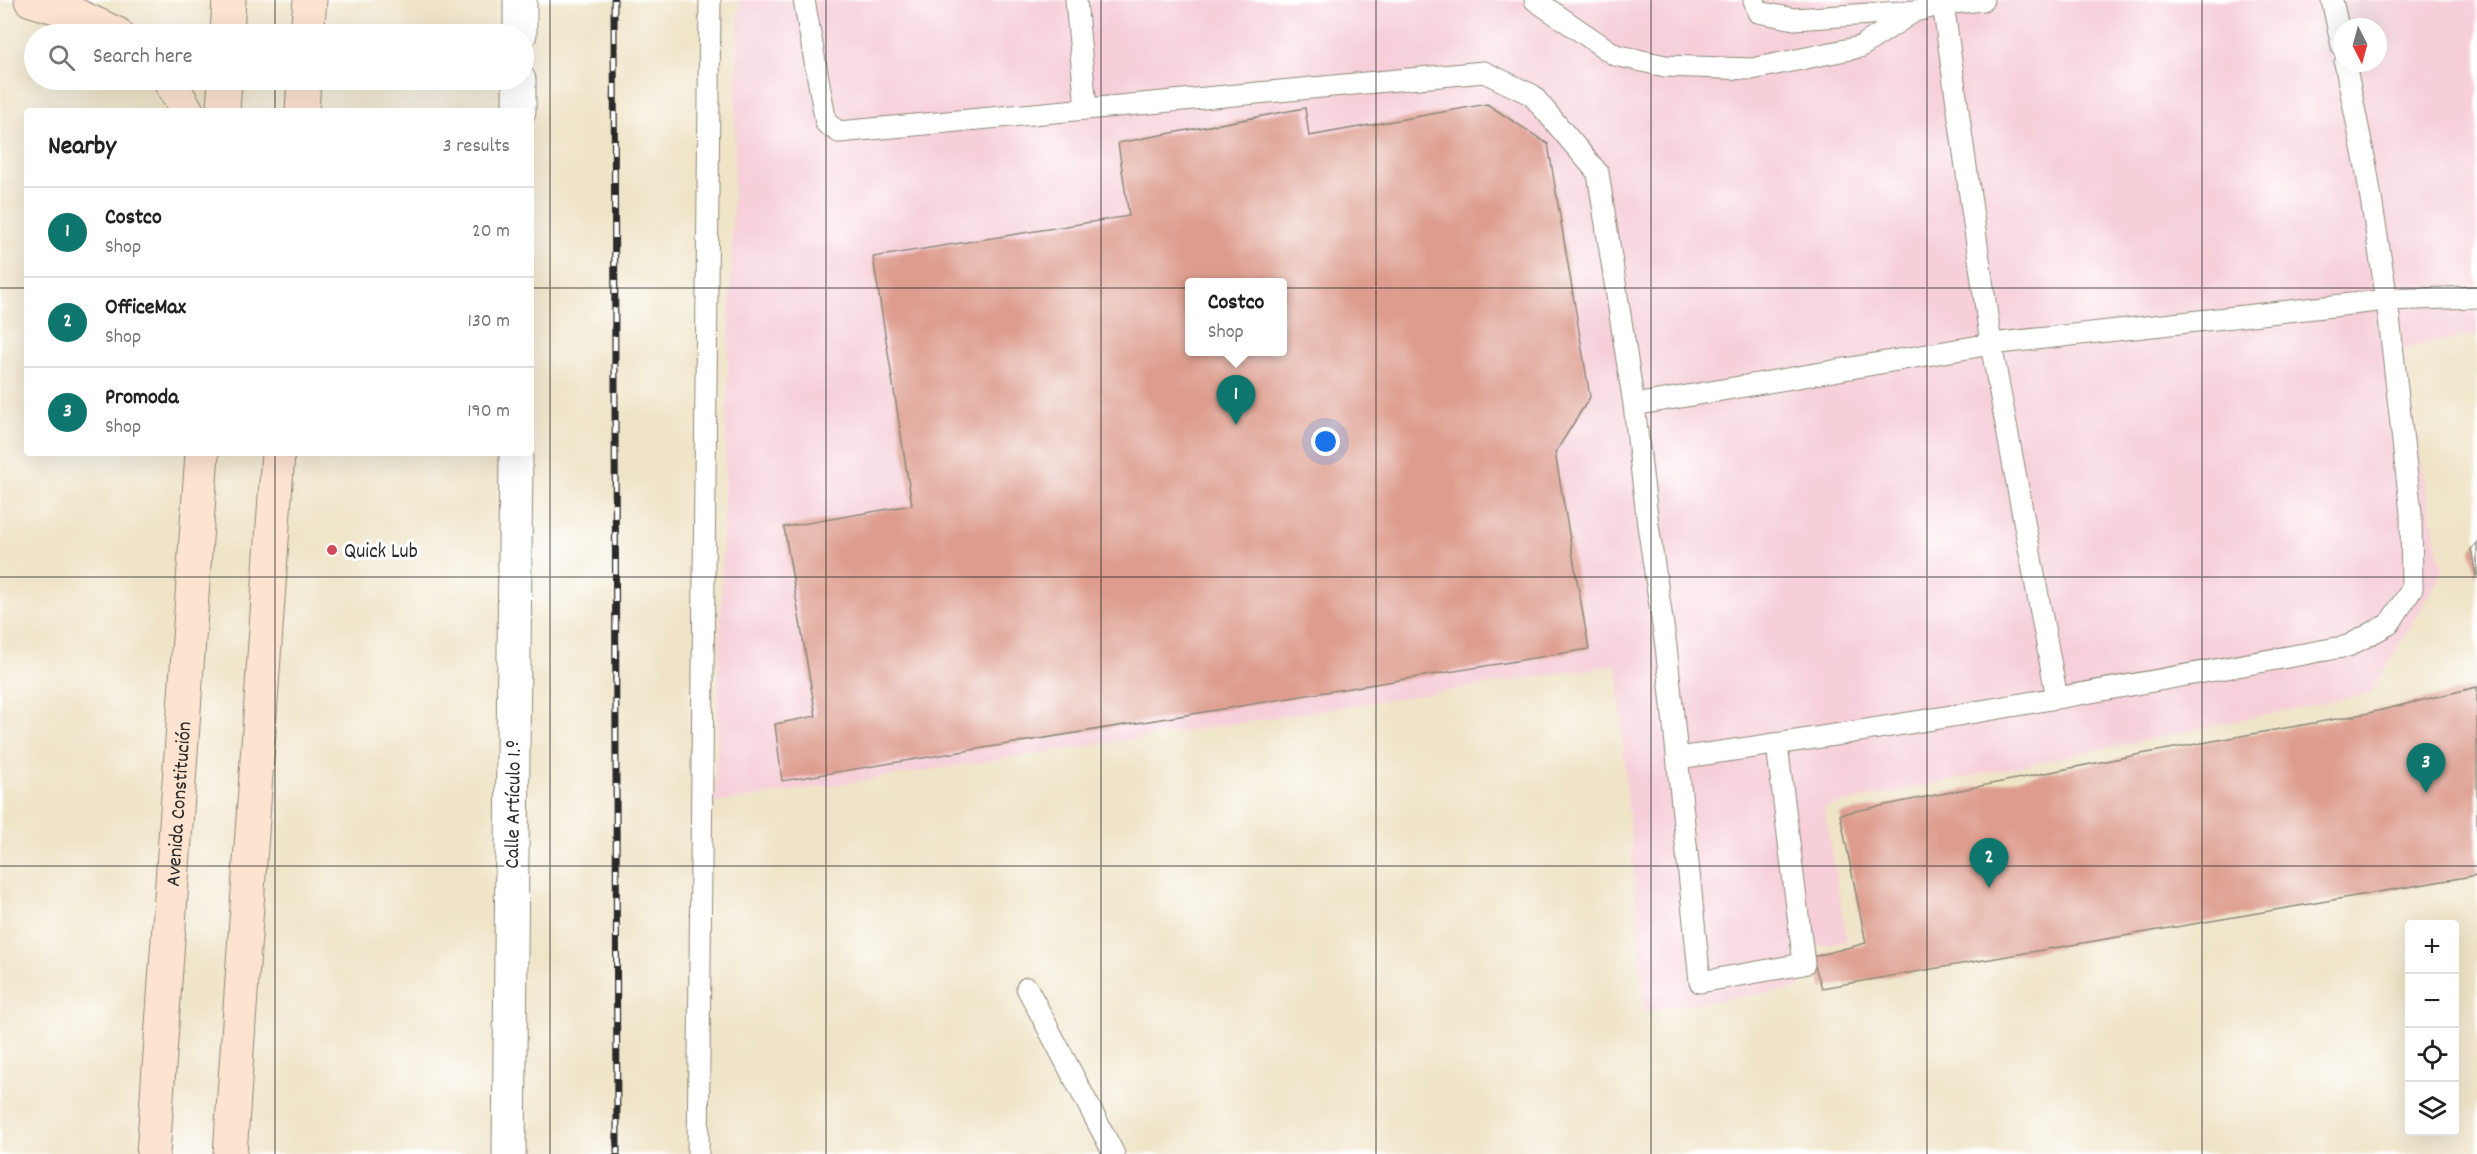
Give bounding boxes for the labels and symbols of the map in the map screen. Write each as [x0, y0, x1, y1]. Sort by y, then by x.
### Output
north arrow [2333, 18, 2387, 72]
pin: 1 [1216, 376, 1256, 425]
your location [1311, 427, 1340, 456]
place label: Quick Lub [344, 538, 418, 568]
marker: Quick Lub [325, 543, 339, 557]
street label: Avenida Constitución [160, 720, 201, 888]
street label: Calle Artículo 1.º [499, 739, 531, 869]
pin: 3 [2406, 744, 2446, 793]
pin: 2 [1970, 838, 2008, 888]

